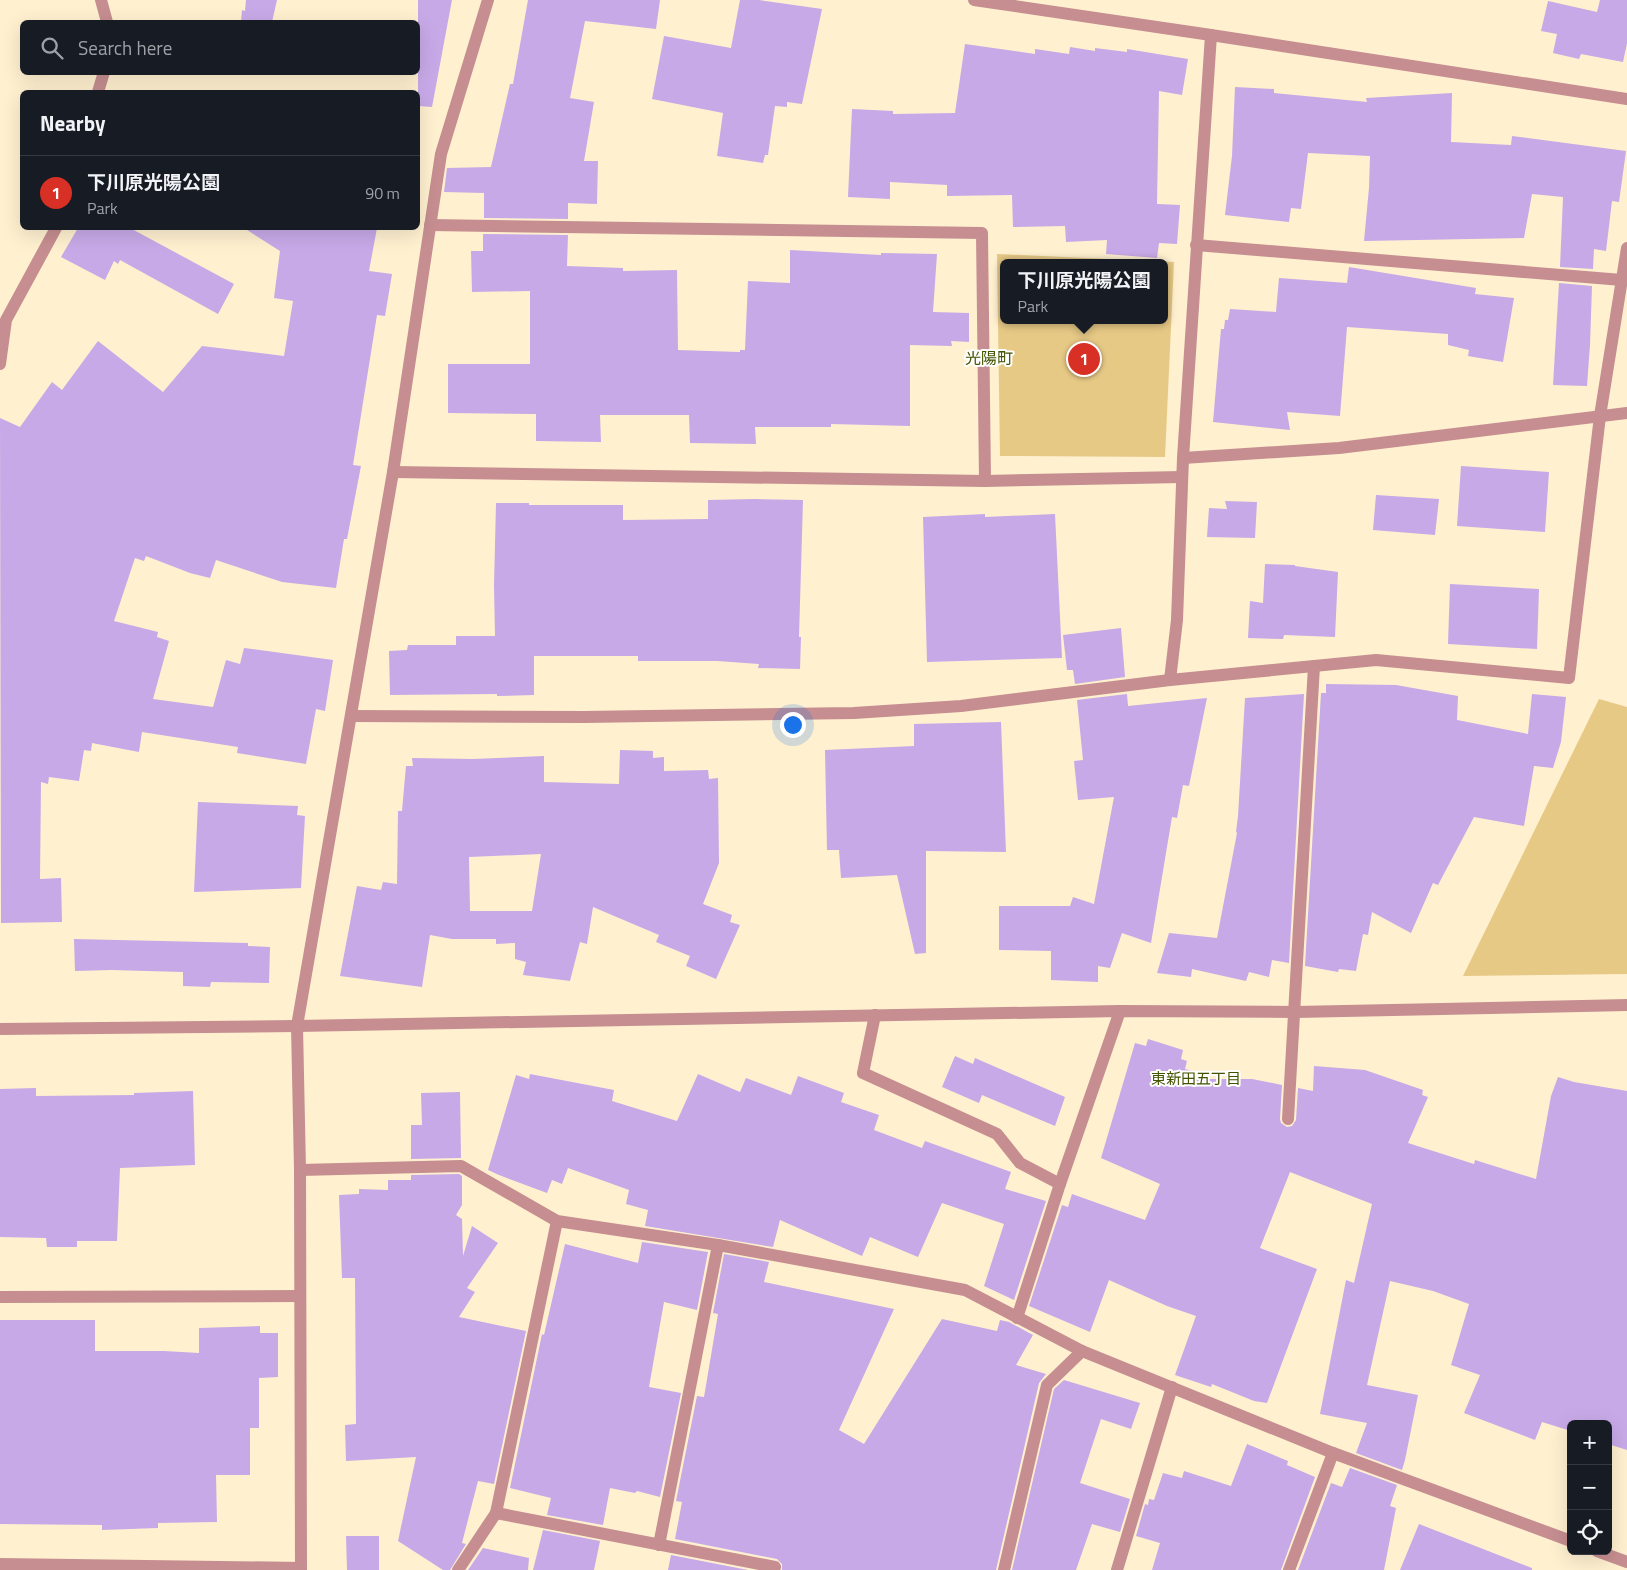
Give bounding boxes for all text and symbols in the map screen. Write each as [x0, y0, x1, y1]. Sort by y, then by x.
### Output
search box [20, 20, 420, 75]
text: Search here [78, 33, 172, 62]
icon: search [38, 34, 66, 62]
text: Nearby [40, 107, 105, 139]
text: 下川原光陽公園 [87, 167, 220, 196]
text: 1 [52, 181, 60, 205]
text: 90 m [365, 181, 400, 205]
text: Park [87, 196, 118, 220]
popup [1000, 259, 1168, 324]
text: 下川原光陽公園 [1017, 265, 1151, 294]
text: Park [1017, 294, 1048, 318]
pin: 1 [1068, 340, 1100, 378]
district label: 光陽町 [965, 346, 1013, 370]
your location [780, 712, 806, 738]
district label: 東新田五丁目 [1151, 1067, 1241, 1090]
map controls [1567, 1420, 1612, 1555]
button: + [1567, 1420, 1612, 1465]
button: − [1567, 1465, 1612, 1510]
button: locate [1567, 1510, 1612, 1555]

